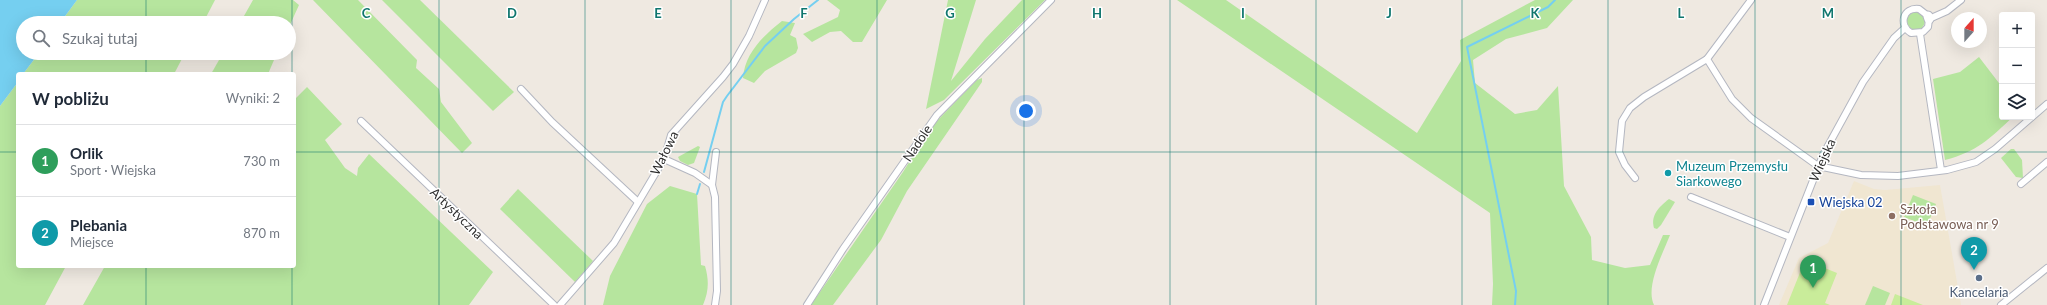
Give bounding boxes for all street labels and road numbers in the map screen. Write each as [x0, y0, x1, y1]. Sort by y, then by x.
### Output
street label: Nadole [899, 122, 935, 164]
street label: Wałowa [646, 128, 682, 178]
street label: Wiejska [1805, 136, 1839, 184]
street label: Artystyczna [427, 184, 487, 242]

